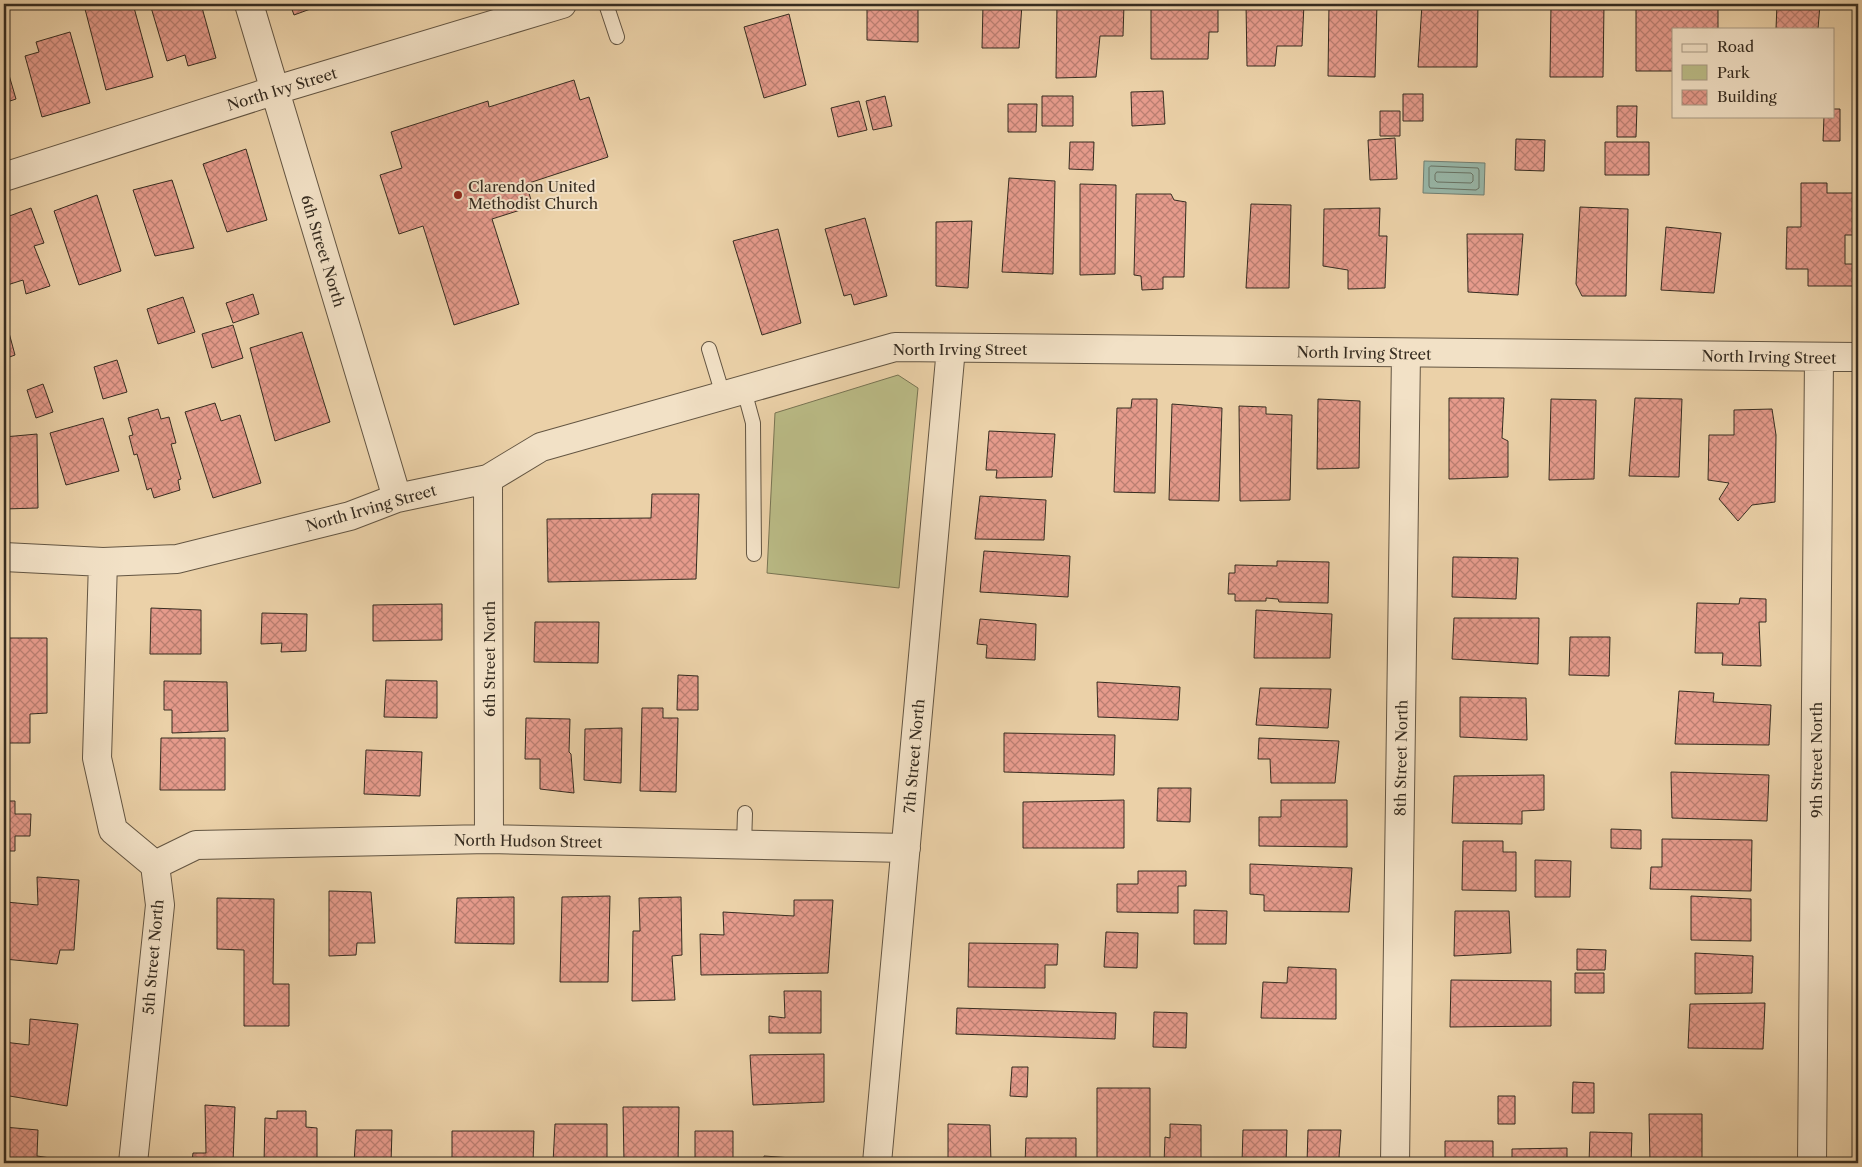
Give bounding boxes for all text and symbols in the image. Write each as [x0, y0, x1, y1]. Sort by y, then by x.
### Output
legend [1672, 28, 1834, 118]
text: Road [1717, 37, 1754, 56]
street label: North Ivy Street [225, 63, 340, 115]
text: Park [1717, 63, 1751, 82]
text: Building [1717, 87, 1777, 106]
place label: Clarendon United Methodist Church [468, 177, 599, 213]
marker: Clarendon United Methodist Church [452, 189, 464, 201]
street label: 6th Street North [297, 193, 349, 310]
street label: North Irving Street [893, 340, 1028, 359]
street label: North Irving Street [1297, 342, 1432, 364]
street label: North Irving Street [1702, 346, 1837, 368]
street label: North Irving Street [304, 480, 439, 536]
street label: 6th Street North [480, 600, 499, 717]
street label: 7th Street North [900, 697, 929, 814]
street label: 8th Street North [1390, 699, 1412, 816]
street label: 9th Street North [1807, 701, 1826, 818]
street label: North Hudson Street [453, 830, 603, 852]
street label: 5th Street North [139, 898, 168, 1015]

